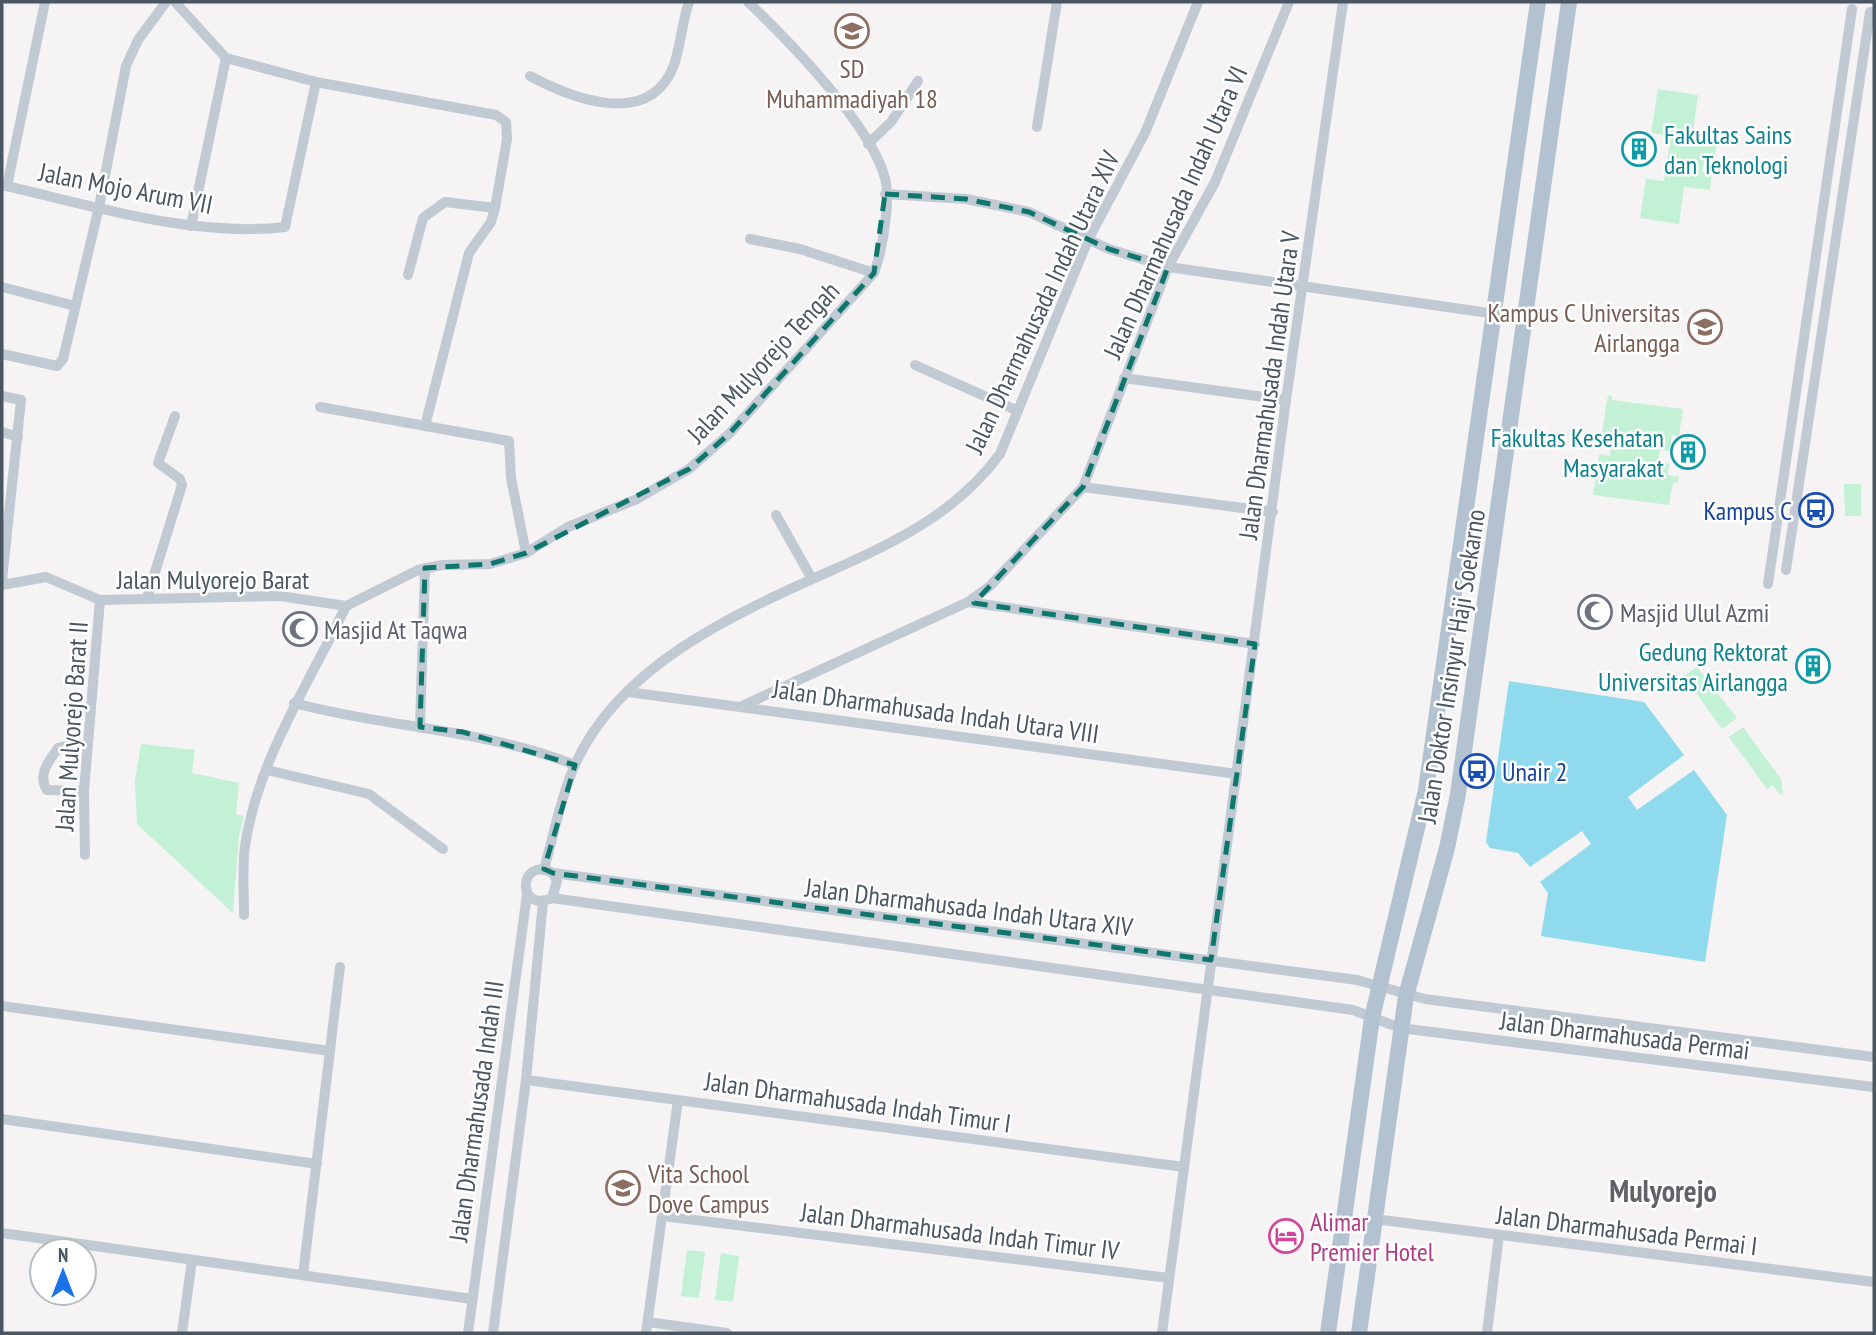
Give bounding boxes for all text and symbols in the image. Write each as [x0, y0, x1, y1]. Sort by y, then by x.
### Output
school or university icon: SD Muhammadiyah 18 [833, 12, 871, 50]
place label: SD Muhammadiyah 18 [766, 52, 938, 115]
street label: Jalan Dharmahusada Indah Utara VI [1095, 61, 1254, 364]
place label: Fakultas Sains dan Teknologi [1664, 118, 1792, 181]
building icon: Fakultas Sains dan Teknologi [1620, 130, 1658, 168]
street label: Jalan Dharmahusada Indah Utara XIV [957, 145, 1127, 459]
street label: Jalan Mojo Arum VII [35, 155, 216, 221]
street label: Jalan Dharmahusada Indah Utara V [1231, 228, 1307, 542]
street label: Jalan Mulyorejo Tengah [679, 274, 846, 450]
place label: Kampus C Universitas Airlangga [1488, 296, 1680, 359]
school or university icon: Kampus C Universitas Airlangga [1686, 308, 1724, 346]
place label: Fakultas Kesehatan Masyarakat [1491, 421, 1664, 484]
building icon: Fakultas Kesehatan Masyarakat [1669, 433, 1707, 471]
bus stop icon: Kampus C [1797, 491, 1835, 529]
place label: Kampus C [1704, 494, 1792, 527]
street label: Jalan Doktor Insinyur Haji Soekarno [1410, 507, 1492, 826]
street label: Jalan Mulyorejo Barat [116, 563, 309, 596]
mosque icon: Masjid Ulul Azmi [1576, 593, 1614, 631]
place label: Masjid Ulul Azmi [1620, 596, 1769, 629]
mosque icon: Masjid At Taqwa [281, 610, 319, 648]
place label: Masjid At Taqwa [324, 613, 468, 646]
street label: Jalan Mulyorejo Barat II [47, 620, 95, 833]
place label: Gedung Rektorat Universitas Airlangga [1598, 635, 1788, 698]
building icon: Gedung Rektorat Universitas Airlangga [1794, 647, 1832, 685]
street label: Jalan Dharmahusada Indah Utara VIII [770, 672, 1101, 750]
bus stop icon: Unair 2 [1458, 752, 1496, 790]
place label: Unair 2 [1502, 755, 1567, 788]
street label: Jalan Dharmahusada Indah Utara XIV [802, 870, 1136, 944]
street label: Jalan Dharmahusada Indah III [441, 978, 511, 1245]
street label: Jalan Dharmahusada Permai [1497, 1003, 1752, 1067]
street label: Jalan Dharmahusada Indah Timur I [702, 1064, 1013, 1140]
place label: Vita School Dove Campus [647, 1157, 769, 1220]
school or university icon: Vita School Dove Campus [604, 1169, 642, 1207]
district label: Mulyorejo [1609, 1171, 1717, 1210]
street label: Jalan Dharmahusada Indah Timur IV [798, 1195, 1122, 1267]
street label: Jalan Dharmahusada Permai I [1494, 1198, 1759, 1262]
place label: Alimar Premier Hotel [1310, 1205, 1434, 1268]
hotel icon: Alimar Premier Hotel [1267, 1217, 1305, 1255]
north arrow [28, 1237, 98, 1307]
text: N [58, 1243, 68, 1267]

